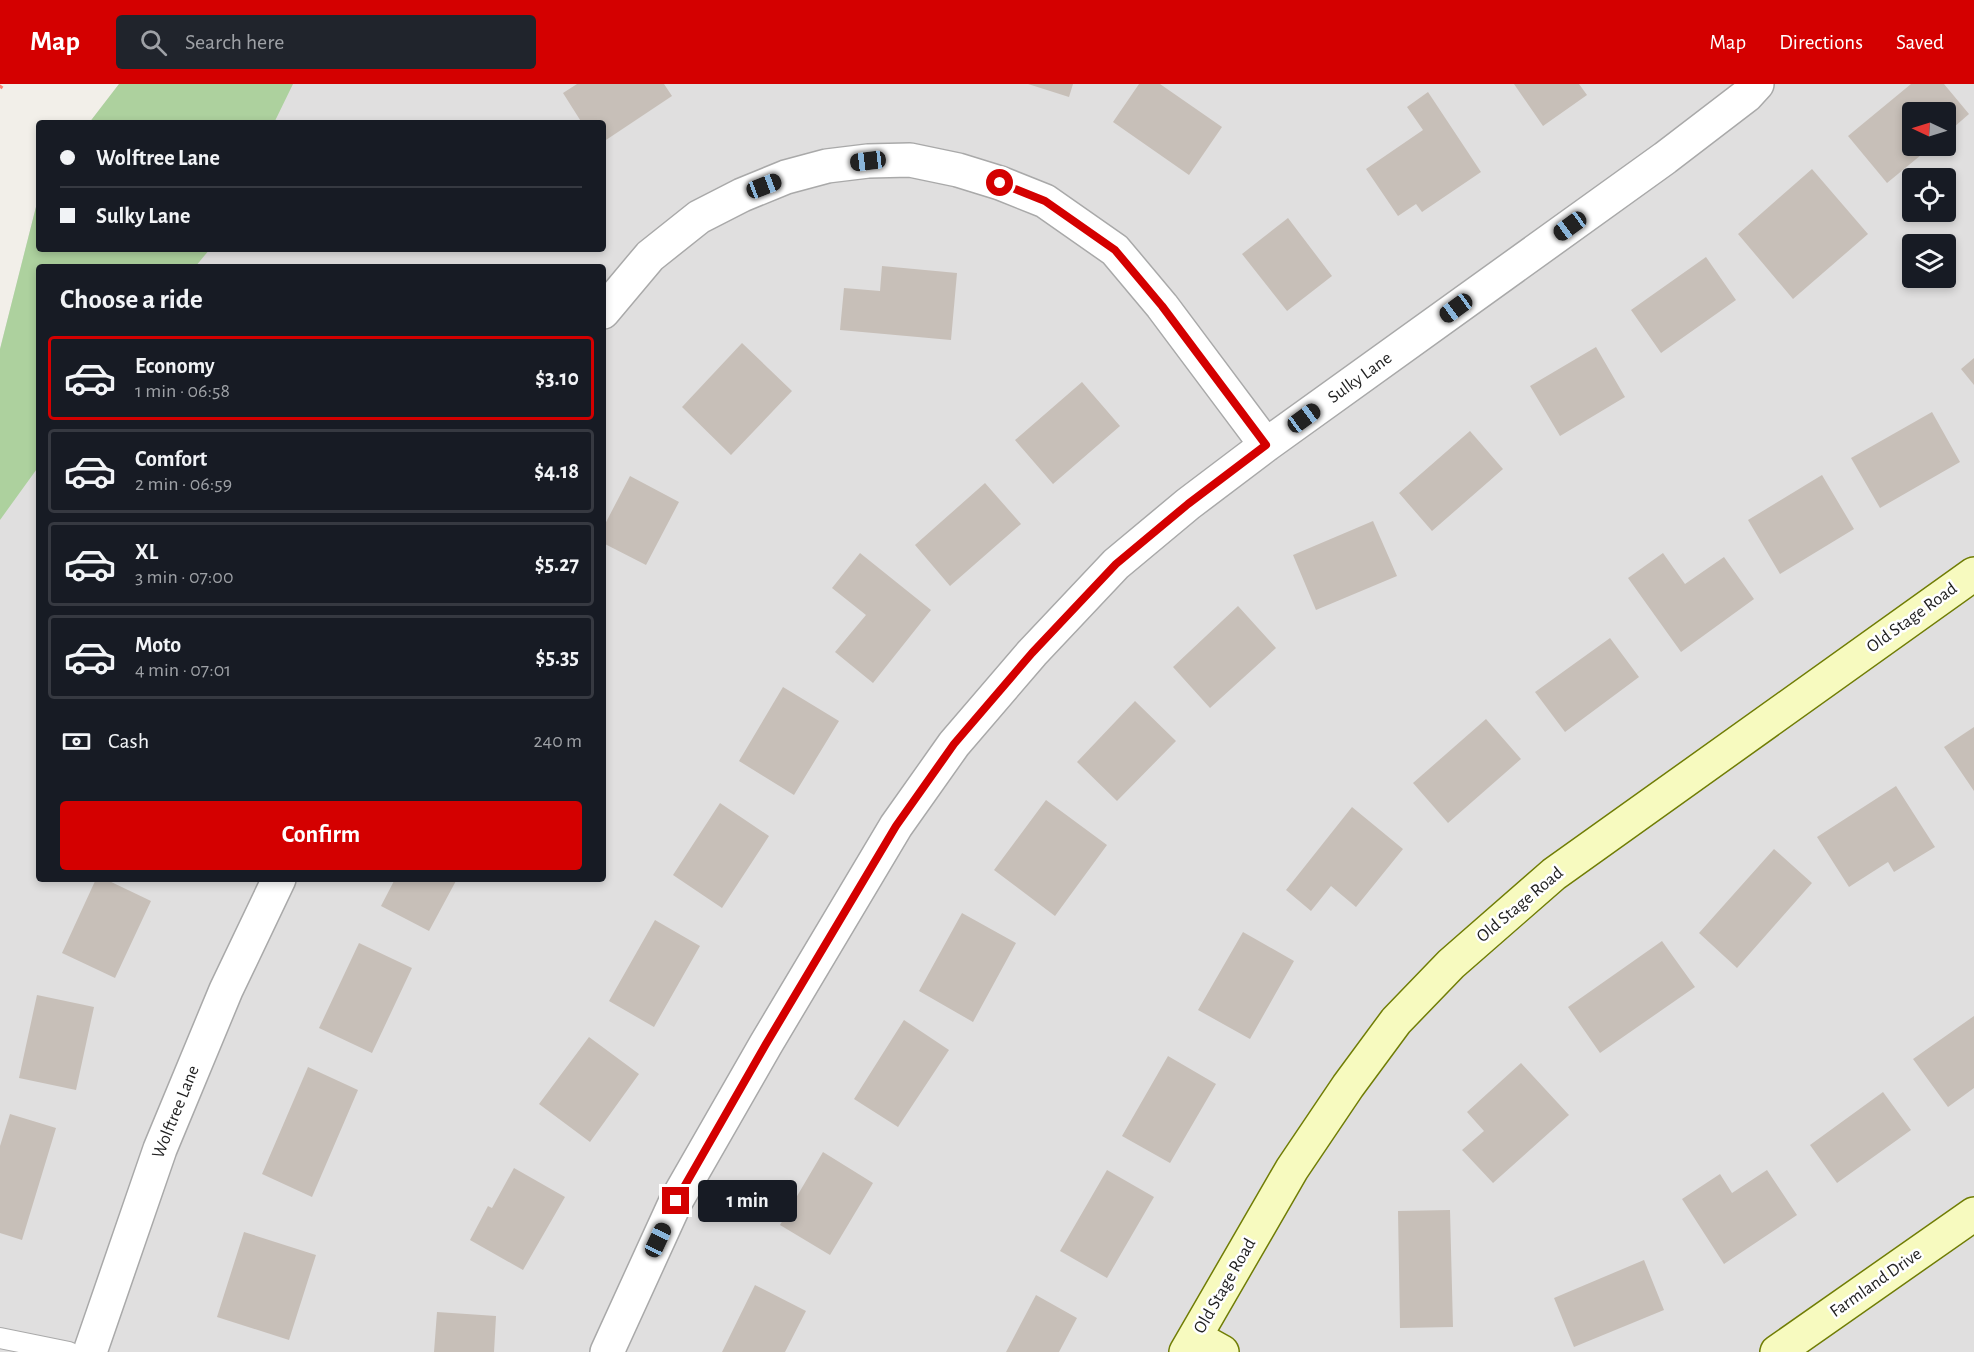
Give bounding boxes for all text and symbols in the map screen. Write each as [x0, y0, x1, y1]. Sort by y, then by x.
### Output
search box [116, 15, 536, 69]
icon: search [137, 26, 170, 59]
text: Map [30, 28, 80, 56]
text: Search here [185, 31, 284, 53]
text: Map [1710, 32, 1746, 53]
text: Directions [1779, 32, 1863, 53]
text: Saved [1896, 32, 1944, 53]
north arrow [1902, 102, 1956, 156]
map controls [1902, 102, 1956, 288]
text: Wolftree Lane [96, 147, 220, 169]
car [849, 150, 887, 172]
button: locate [1902, 168, 1956, 222]
route start [986, 169, 1013, 196]
car [744, 171, 784, 201]
text: Sulky Lane [96, 205, 190, 227]
car [1550, 208, 1590, 244]
button: layers [1902, 234, 1956, 288]
text: Choose a ride [60, 286, 203, 313]
car [1436, 290, 1476, 326]
street label: Sulky Lane [1325, 349, 1395, 407]
icon: car [63, 351, 117, 405]
text: Economy [135, 355, 215, 377]
text: $3.10 [535, 367, 579, 389]
text: 1 min · 06:58 [135, 381, 230, 401]
car [1284, 400, 1324, 436]
icon: car [63, 444, 117, 498]
text: Comfort [135, 448, 207, 470]
text: $4.18 [534, 460, 579, 482]
text: 2 min · 06:59 [135, 474, 232, 494]
icon: car [63, 537, 117, 591]
text: XL [135, 541, 158, 563]
text: $5.27 [535, 553, 579, 575]
text: 3 min · 07:00 [135, 567, 233, 587]
street label: Old Stage Road [1864, 579, 1960, 657]
icon: car [63, 630, 117, 684]
text: Moto [135, 634, 181, 656]
text: $5.35 [536, 646, 579, 668]
text: 4 min · 07:01 [135, 660, 231, 680]
icon: cash [60, 725, 93, 758]
text: Cash [108, 730, 149, 752]
text: 240 m [533, 731, 582, 751]
button: Confirm [60, 801, 582, 870]
street label: Old Stage Road [1473, 864, 1567, 946]
street label: Wolftree Lane [149, 1063, 203, 1161]
callout: 1 min [697, 1180, 796, 1222]
route end [662, 1187, 689, 1214]
text: 1 min [726, 1191, 769, 1211]
car [642, 1220, 674, 1260]
street label: Old Stage Road [1191, 1235, 1259, 1337]
street label: Farmland Drive [1827, 1245, 1925, 1321]

